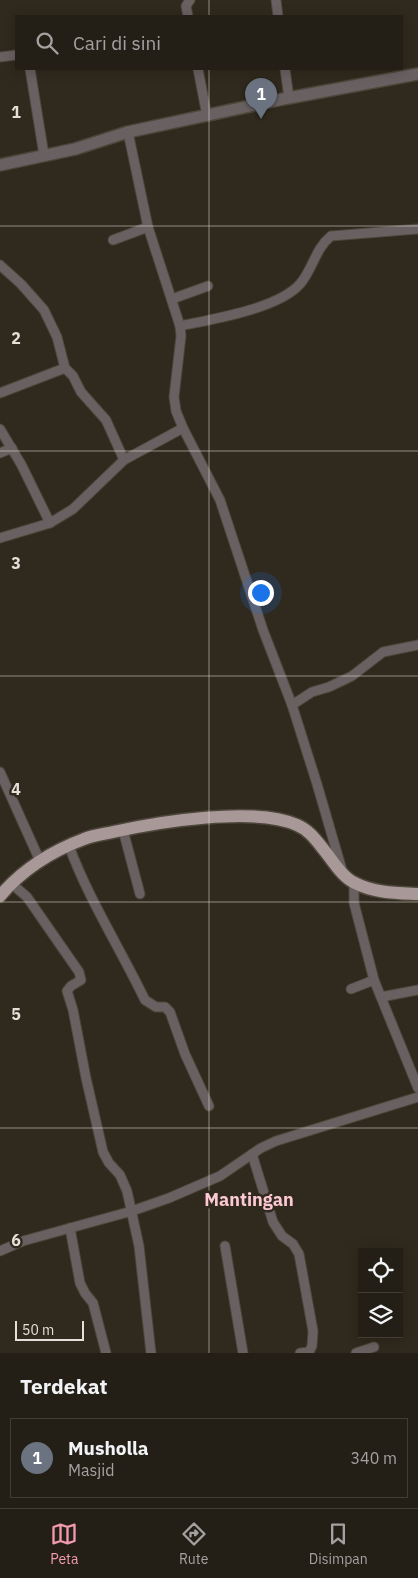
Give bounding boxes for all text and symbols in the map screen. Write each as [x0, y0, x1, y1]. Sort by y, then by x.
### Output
search box [15, 15, 403, 70]
icon: search [33, 29, 61, 57]
text: Cari di sini [73, 31, 161, 55]
pin: 1 [245, 78, 277, 119]
text: 1 [11, 102, 21, 122]
text: 2 [11, 328, 21, 348]
text: 3 [11, 553, 21, 573]
your location [248, 580, 274, 606]
text: 4 [11, 779, 21, 799]
text: 5 [11, 1004, 21, 1024]
district label: Mantingan [204, 1188, 294, 1211]
text: 6 [11, 1230, 21, 1250]
map controls [358, 1248, 403, 1338]
button: locate [358, 1248, 403, 1293]
button: layers [358, 1293, 403, 1338]
scale bar [15, 1318, 84, 1341]
text: 50 m [22, 1321, 54, 1339]
text: Terdekat [20, 1372, 108, 1400]
text: Musholla [68, 1436, 149, 1460]
text: 1 [32, 1448, 42, 1468]
text: 340 m [350, 1448, 397, 1468]
text: Masjid [68, 1460, 115, 1480]
tab: Peta [50, 1520, 78, 1568]
tab: Rute [179, 1520, 208, 1568]
tab: Disimpan [309, 1520, 368, 1568]

